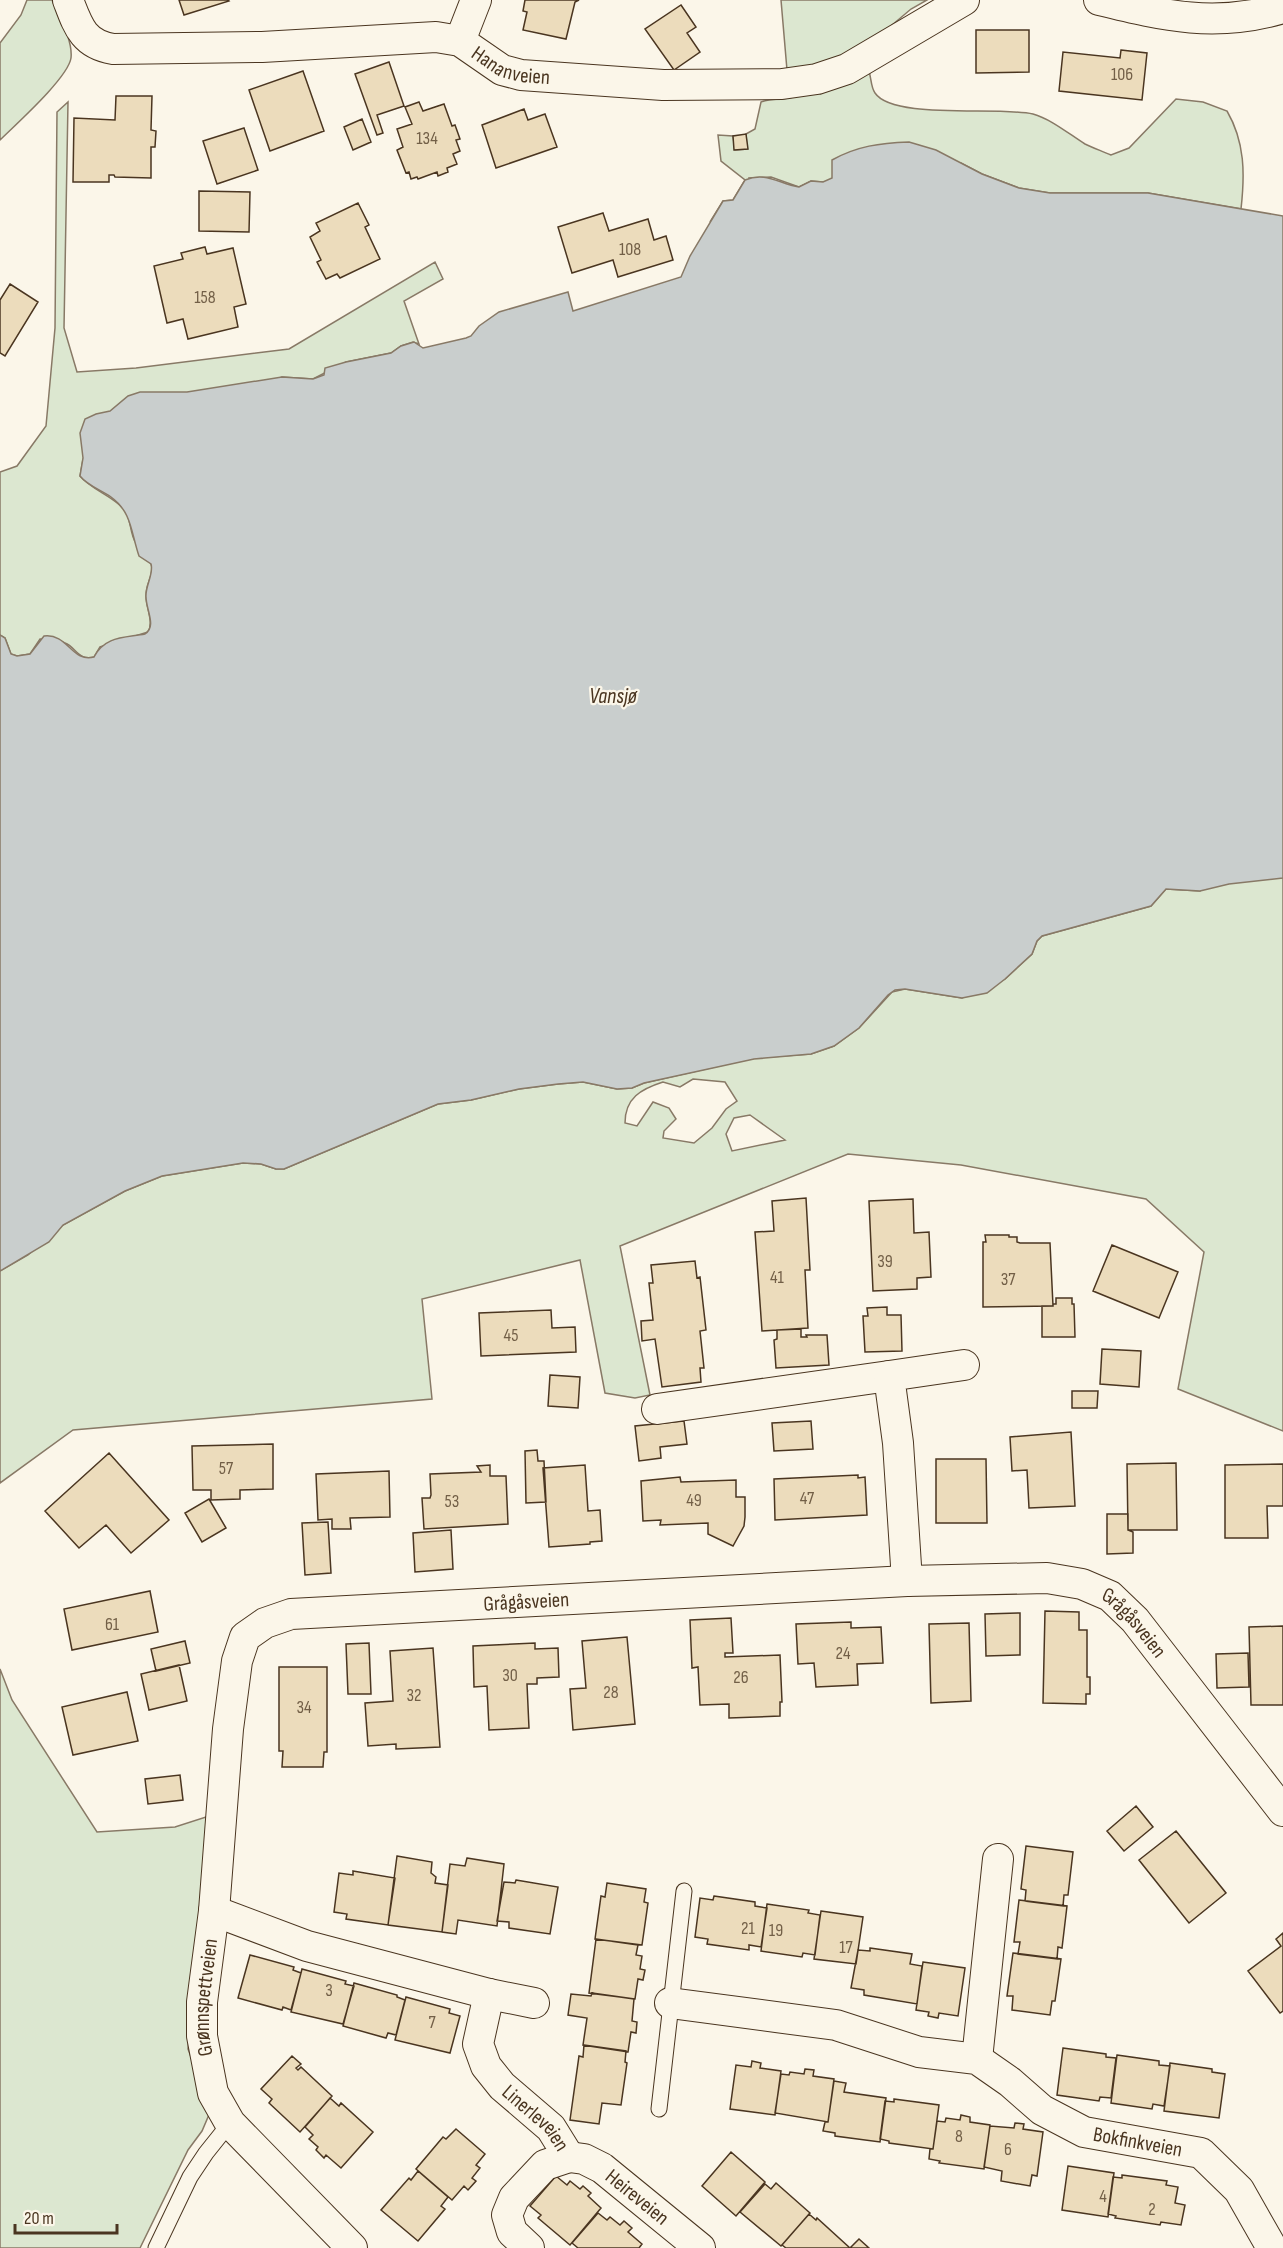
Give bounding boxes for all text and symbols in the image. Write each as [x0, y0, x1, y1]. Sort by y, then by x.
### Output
street label: Hananveien [467, 41, 551, 90]
house number: 106 [1111, 64, 1133, 85]
house number: 134 [416, 128, 438, 149]
house number: 108 [619, 239, 641, 260]
house number: 158 [194, 287, 216, 308]
water label: Vansjø [589, 683, 638, 710]
house number: 39 [877, 1251, 893, 1272]
house number: 41 [770, 1267, 785, 1288]
house number: 37 [1001, 1269, 1016, 1290]
house number: 45 [504, 1325, 518, 1346]
house number: 57 [219, 1458, 234, 1479]
house number: 47 [800, 1488, 815, 1509]
house number: 49 [686, 1490, 702, 1511]
house number: 53 [445, 1491, 459, 1512]
street label: Grågåsveien [1098, 1582, 1171, 1663]
street label: Grågåsveien [483, 1587, 570, 1617]
house number: 61 [105, 1614, 120, 1635]
house number: 24 [836, 1643, 851, 1664]
house number: 30 [502, 1665, 518, 1686]
house number: 26 [733, 1667, 749, 1688]
house number: 28 [603, 1682, 619, 1703]
house number: 32 [407, 1685, 421, 1706]
house number: 34 [296, 1697, 312, 1718]
house number: 21 [741, 1918, 756, 1939]
house number: 19 [769, 1920, 783, 1941]
street label: Grønnspettveien [190, 1937, 223, 2058]
house number: 17 [839, 1937, 854, 1958]
house number: 3 [325, 1980, 333, 2001]
house number: 7 [428, 2012, 436, 2033]
street label: Linerleveien [497, 2080, 574, 2156]
street label: Bokfinkveien [1091, 2122, 1184, 2162]
house number: 8 [955, 2126, 963, 2147]
house number: 6 [1004, 2139, 1012, 2160]
street label: Heireveien [600, 2164, 674, 2231]
house number: 4 [1099, 2186, 1107, 2207]
scale bar [15, 2197, 117, 2235]
house number: 2 [1148, 2199, 1156, 2220]
text: 20 m [24, 2208, 54, 2229]

